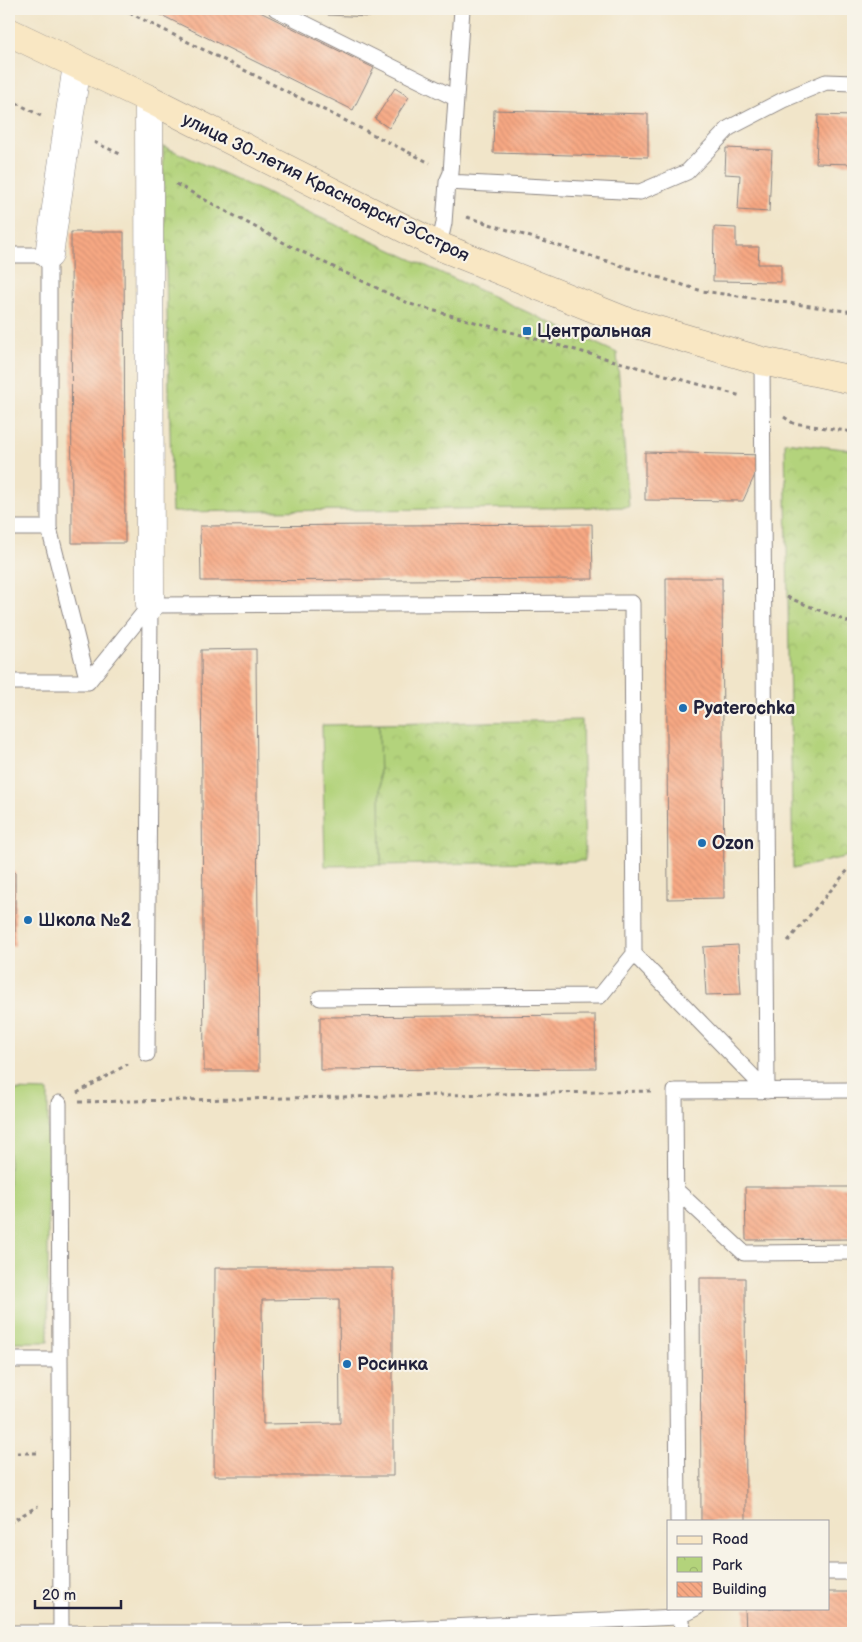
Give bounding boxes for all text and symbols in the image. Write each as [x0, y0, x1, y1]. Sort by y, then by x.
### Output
street label: улица 30-летия КрасноярскГЭСстроя [179, 109, 473, 266]
place label: Центральная [537, 321, 651, 342]
marker: Центральная [521, 325, 533, 337]
place label: Pyaterochka [693, 698, 795, 719]
marker: Pyaterochka [677, 702, 689, 714]
place label: Ozon [712, 833, 754, 854]
marker: Ozon [696, 837, 708, 849]
place label: Школа №2 [38, 910, 131, 931]
marker: Школа №2 [22, 914, 34, 926]
place label: Росинка [357, 1354, 428, 1375]
marker: Росинка [341, 1358, 353, 1370]
legend [667, 1520, 830, 1610]
text: Road [712, 1530, 748, 1549]
text: Park [712, 1556, 743, 1575]
scale bar [35, 1577, 121, 1609]
text: Building [712, 1580, 767, 1599]
text: 20 m [42, 1586, 76, 1605]

